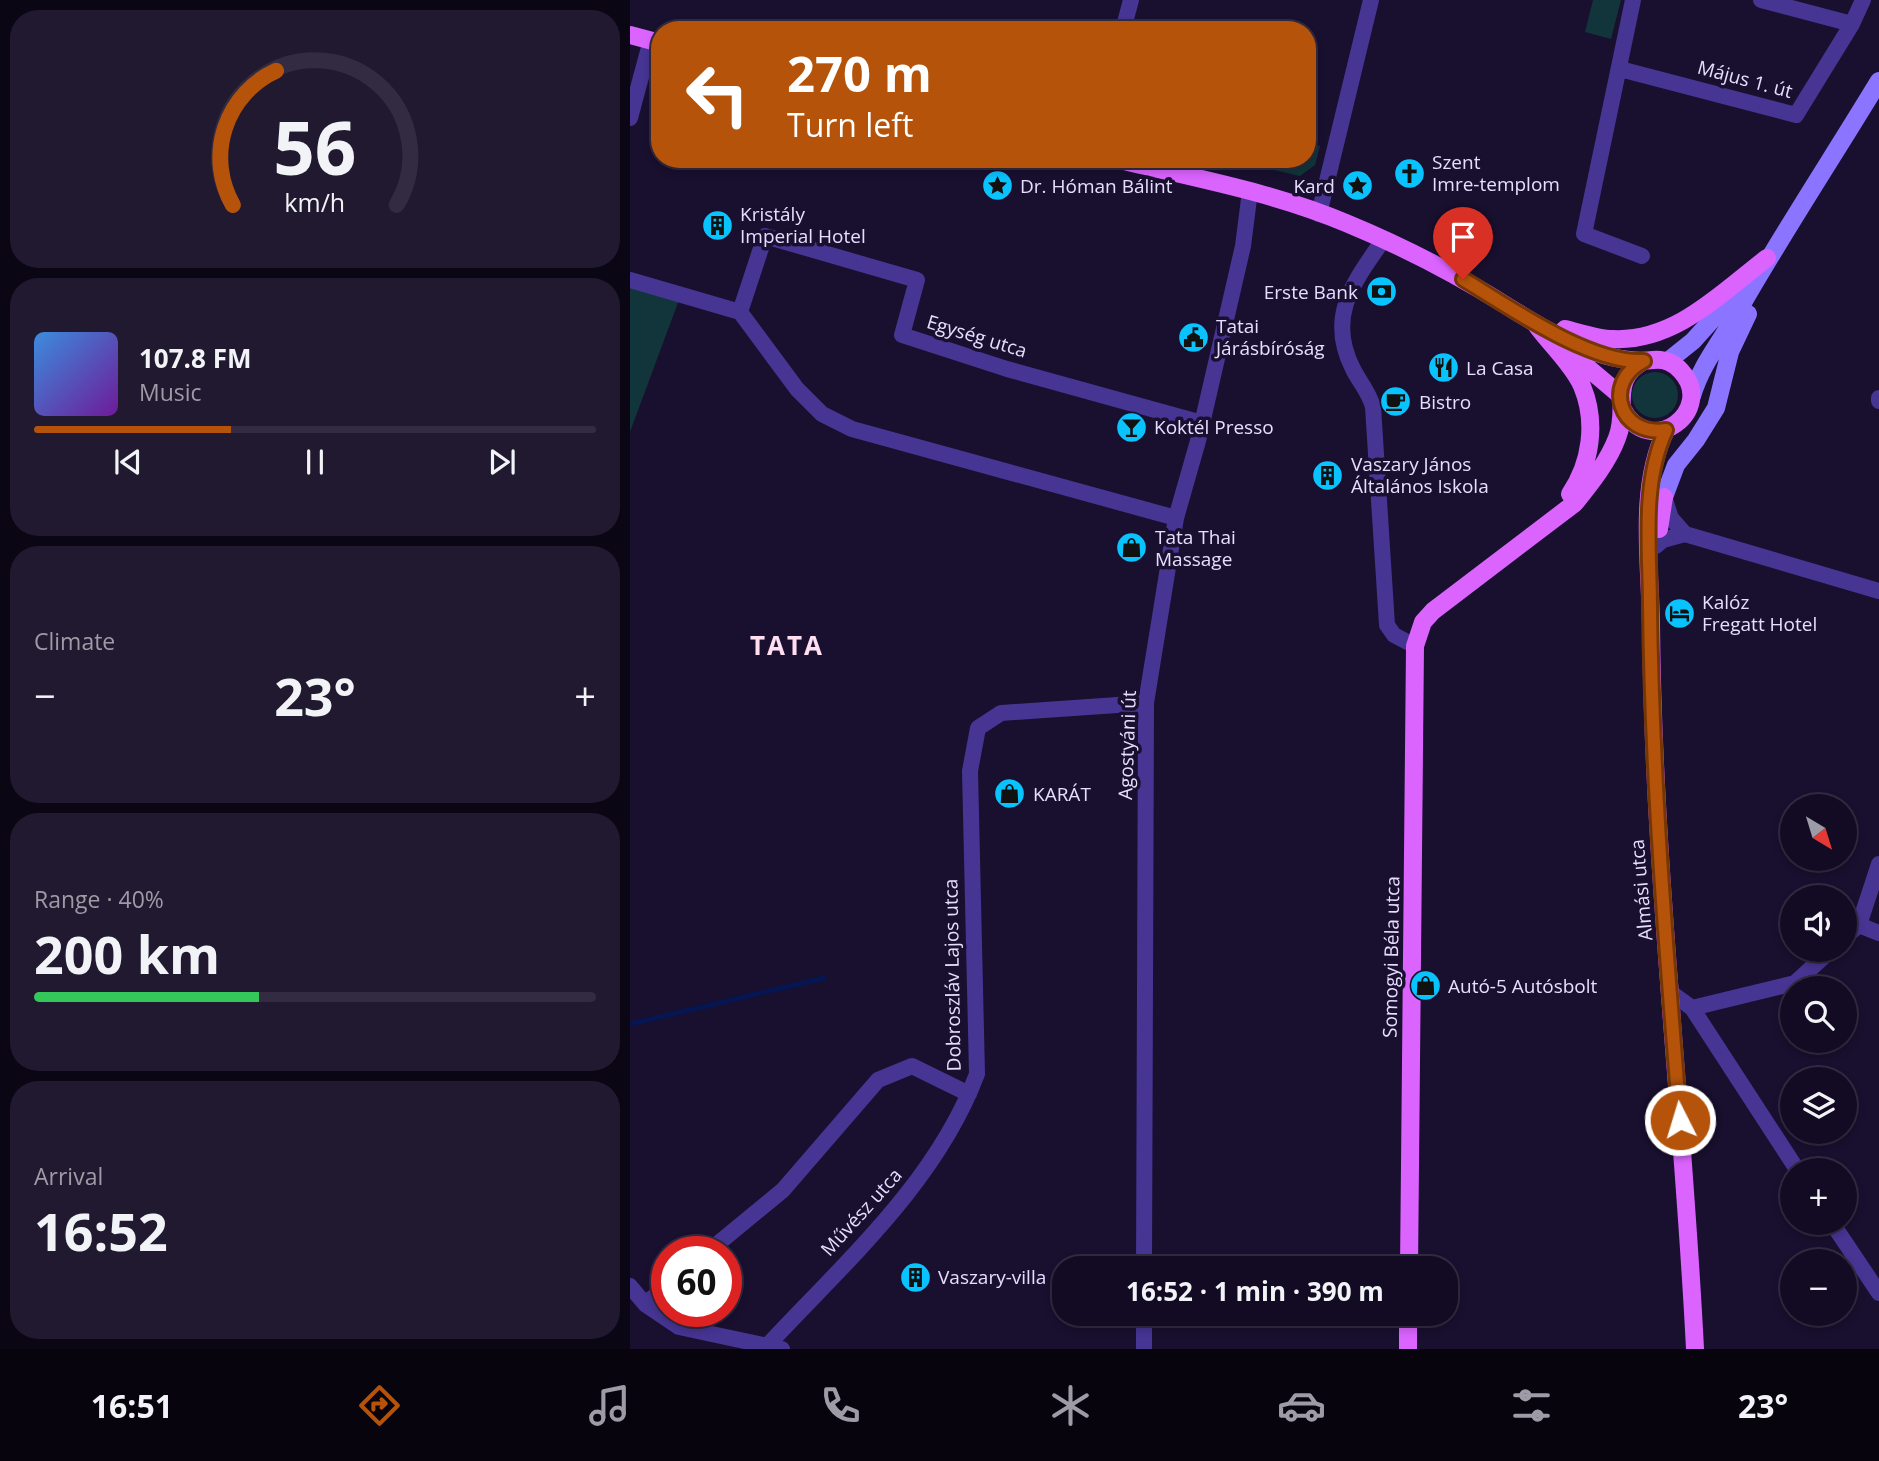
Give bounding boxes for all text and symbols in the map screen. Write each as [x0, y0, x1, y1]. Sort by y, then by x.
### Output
text: 270 m [787, 40, 932, 106]
icon: left [672, 49, 763, 140]
street label: Május 1. út [1695, 54, 1796, 104]
text: 56 [273, 97, 357, 196]
text: Turn left [787, 103, 913, 146]
place label: Szent Imre-templom [1432, 149, 1560, 197]
church icon: Szent Imre-templom [1392, 156, 1426, 190]
place icon: Dr. Hóman Bálint [980, 169, 1014, 203]
place icon: Kard [1341, 169, 1375, 203]
place label: Dr. Hóman Bálint [1020, 173, 1173, 199]
place label: Kard [1293, 173, 1335, 199]
text: km/h [285, 185, 345, 219]
place label: Kristály Imperial Hotel [740, 201, 866, 249]
pin [1433, 207, 1493, 279]
building icon: Kristály Imperial Hotel [700, 208, 734, 242]
icon: arrive [1444, 218, 1482, 256]
bank icon: Erste Bank [1364, 275, 1398, 309]
place label: Erste Bank [1264, 279, 1358, 305]
street label: Egység utca [924, 308, 1030, 364]
place label: Tatai Járásbíróság [1214, 313, 1325, 361]
public building icon: Tatai Járásbíróság [1176, 320, 1210, 354]
text: 107.8 FM [139, 340, 251, 376]
restaurant icon: La Casa [1426, 351, 1460, 385]
place label: La Casa [1466, 355, 1534, 381]
text: Music [139, 376, 202, 408]
cafe icon: Bistro [1379, 385, 1413, 419]
place label: Bistro [1419, 389, 1471, 415]
bar icon: Koktél Presso [1114, 410, 1148, 444]
place label: Koktél Presso [1154, 414, 1274, 440]
icon: previous [109, 443, 147, 481]
icon: pause [296, 443, 334, 481]
icon: next [483, 443, 521, 481]
place label: Vaszary János Általános Iskola [1351, 451, 1489, 499]
building icon: Vaszary János Általános Iskola [1311, 458, 1345, 492]
place label: Tata Thai Massage [1155, 524, 1236, 572]
shop icon: Tata Thai Massage [1115, 531, 1149, 565]
place label: Kalóz Fregatt Hotel [1702, 589, 1817, 637]
hotel icon: Kalóz Fregatt Hotel [1662, 596, 1696, 630]
text: Climate [34, 625, 115, 657]
district label: TATA [750, 627, 824, 663]
text: 23° [274, 660, 356, 731]
text: − [34, 669, 56, 721]
text: + [574, 669, 596, 721]
street label: Agostyáni út [1112, 690, 1142, 800]
shop icon: KARÁT [993, 777, 1027, 811]
place label: KARÁT [1033, 781, 1091, 807]
north arrow [1780, 794, 1857, 872]
map controls [1780, 794, 1857, 1326]
street label: Almási utca [1624, 838, 1658, 942]
street label: Somogyi Béla utca [1377, 876, 1405, 1038]
street label: Dobroszláv Lajos utca [937, 879, 967, 1071]
text: Range · 40% [34, 883, 164, 915]
button: sound [1780, 885, 1857, 962]
text: 200 km [34, 918, 220, 989]
shop icon: Autó-5 Autósbolt [1408, 969, 1442, 1003]
place label: Autó-5 Autósbolt [1448, 973, 1598, 999]
button: search [1780, 976, 1857, 1053]
button: layers [1780, 1067, 1857, 1144]
position arrow [1643, 1083, 1717, 1157]
button: + [1780, 1158, 1857, 1235]
text: Arrival [34, 1160, 103, 1192]
street label: Művész utca [815, 1162, 907, 1262]
text: 16:52 [34, 1195, 168, 1266]
speed limit sign: 60 [651, 1236, 742, 1327]
button: − [1780, 1249, 1857, 1326]
building icon: Vaszary-villa [898, 1260, 932, 1294]
place label: Vaszary-villa [938, 1264, 1046, 1290]
text: 16:52 · 1 min · 390 m [1126, 1273, 1384, 1309]
icon: directions [355, 1381, 404, 1430]
icon: music [585, 1381, 634, 1430]
icon: phone [816, 1381, 865, 1430]
icon: climate [1046, 1381, 1095, 1430]
icon: car [1277, 1381, 1326, 1430]
icon: filters [1507, 1381, 1556, 1430]
text: 16:51 [91, 1384, 173, 1427]
text: 23° [1738, 1384, 1788, 1427]

